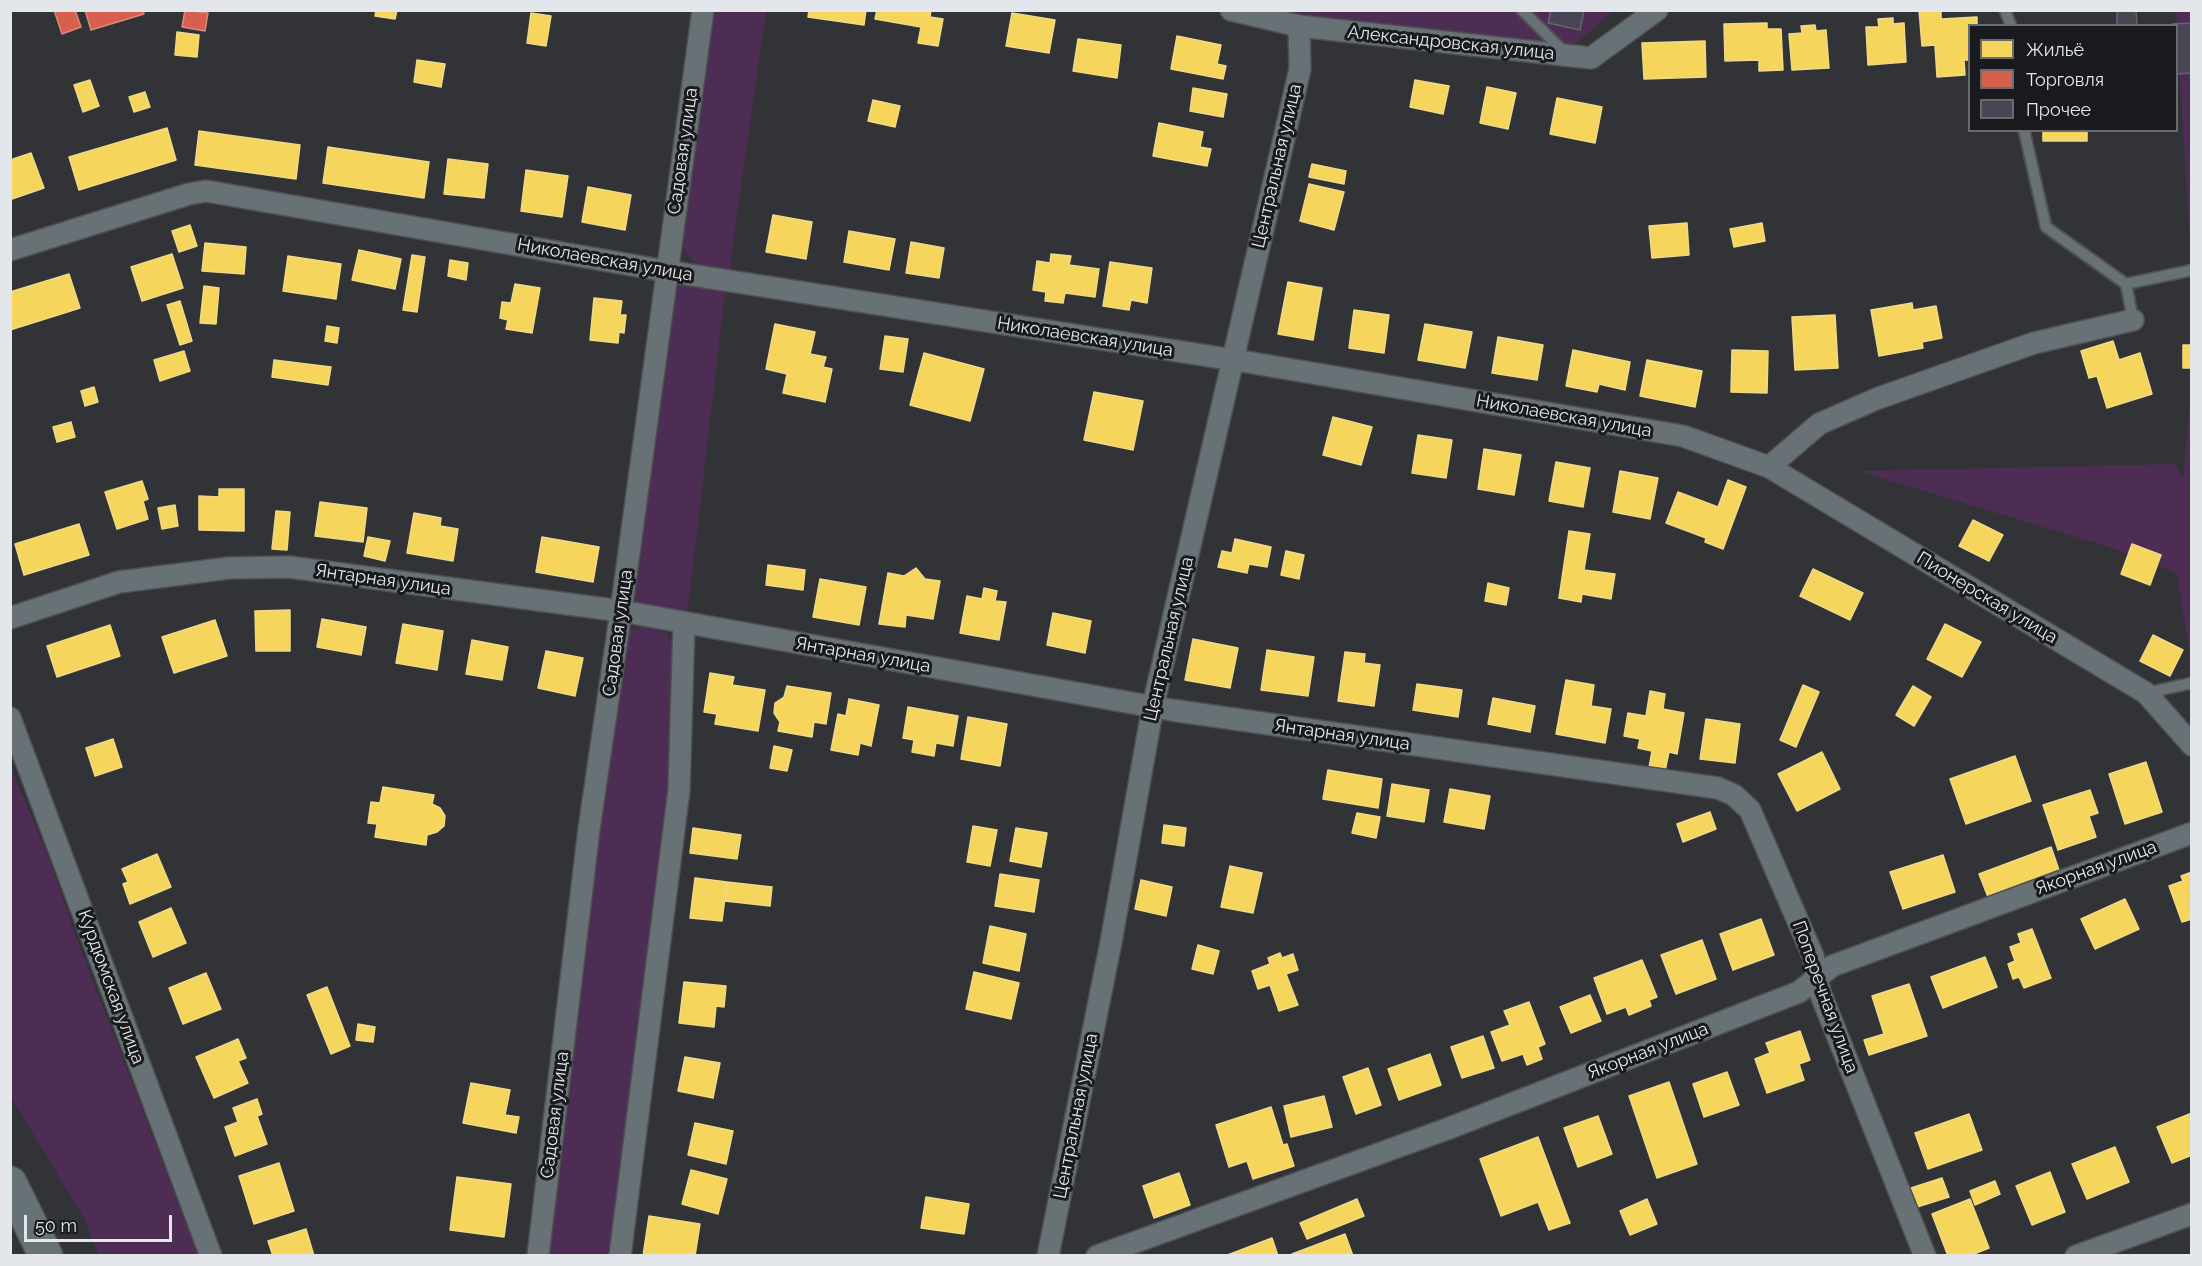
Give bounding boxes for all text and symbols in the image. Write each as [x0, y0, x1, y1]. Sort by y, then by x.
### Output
street label: Александровская улица [1347, 21, 1555, 65]
legend [1968, 24, 2178, 132]
text: Жильё [2026, 39, 2084, 60]
text: Торговля [2026, 69, 2104, 90]
street label: Центральная улица [1248, 82, 1306, 250]
street label: Садовая улица [663, 86, 703, 216]
text: Прочее [2026, 99, 2091, 120]
street label: Николаевская улица [516, 234, 694, 286]
street label: Николаевская улица [996, 312, 1174, 362]
street label: Николаевская улица [1475, 390, 1653, 442]
street label: Пионерская улица [1913, 547, 2061, 649]
street label: Центральная улица [1140, 555, 1198, 723]
street label: Янтарная улица [314, 560, 452, 600]
street label: Садовая улица [598, 568, 638, 698]
street label: Янтарная улица [794, 633, 932, 677]
street label: Янтарная улица [1273, 715, 1411, 755]
street label: Якорная улица [2032, 836, 2160, 900]
street label: Курдюмская улица [73, 907, 149, 1067]
street label: Поперечная улица [1787, 918, 1863, 1076]
street label: Якорная улица [1585, 1018, 1711, 1084]
street label: Центральная улица [1049, 1032, 1103, 1200]
street label: Садовая улица [537, 1050, 573, 1180]
scale bar [27, 1203, 176, 1241]
text: 50 m [35, 1215, 77, 1236]

